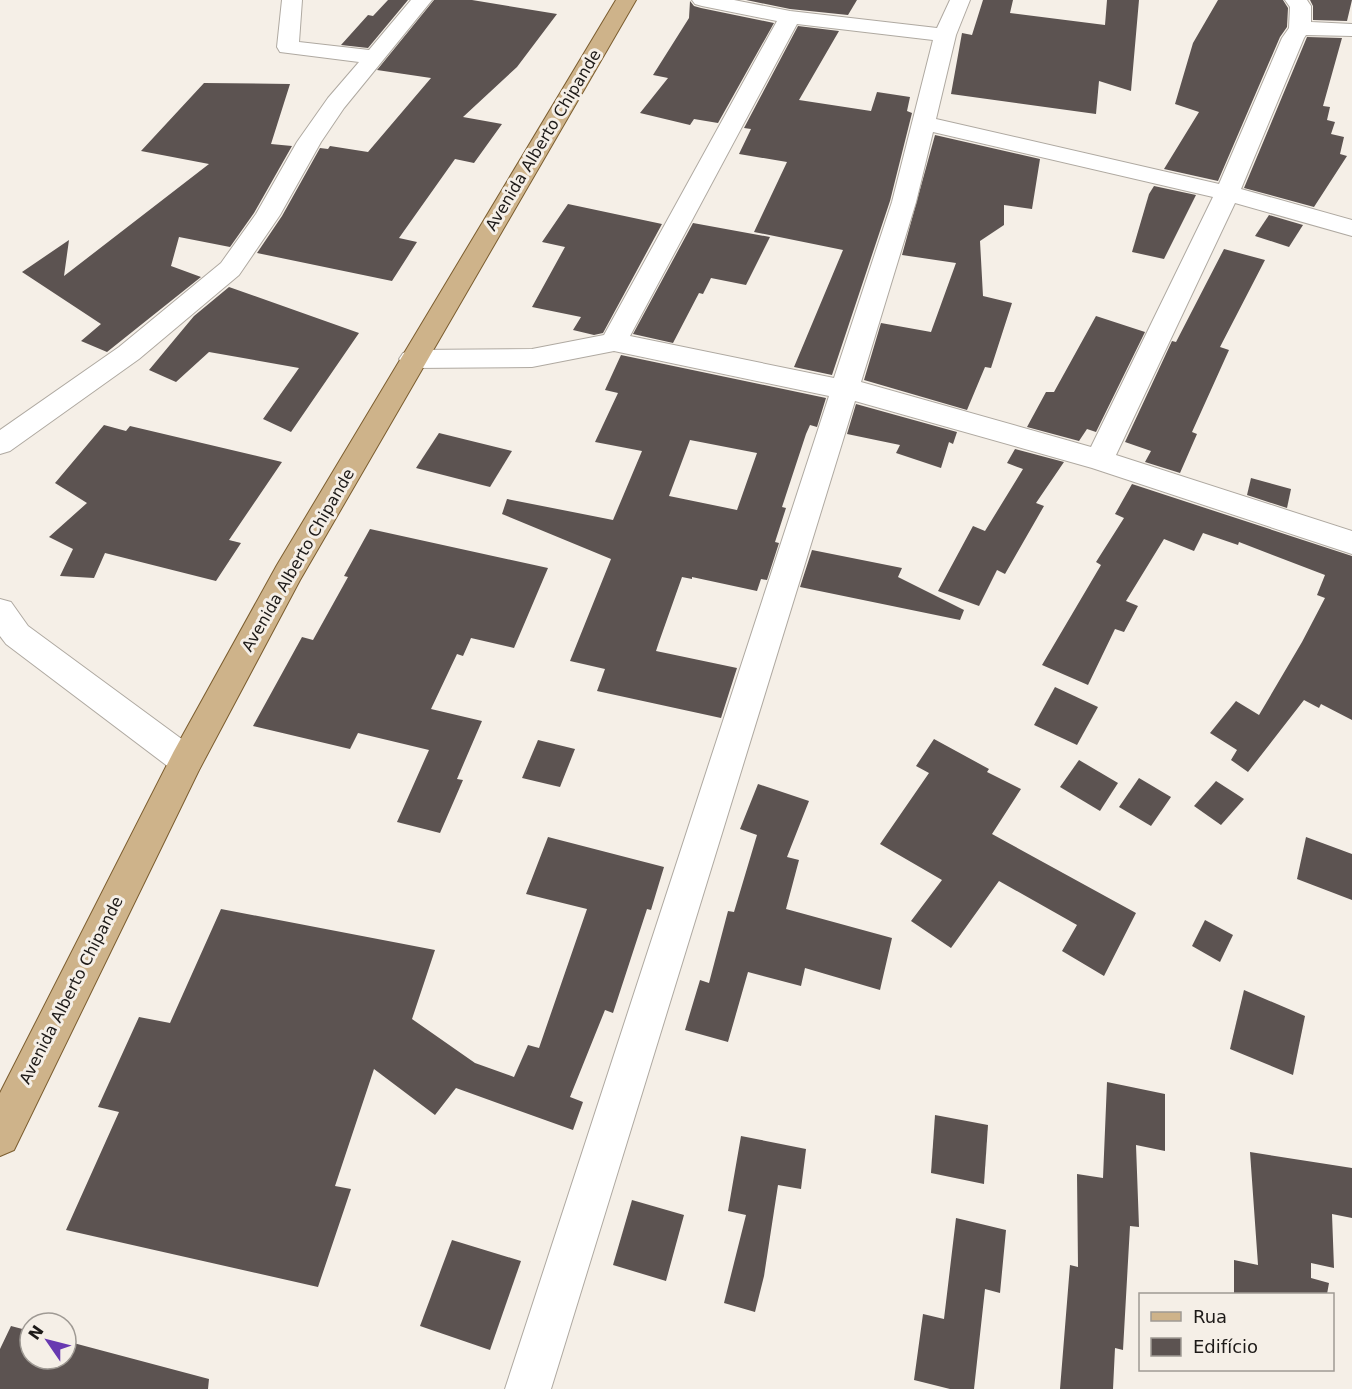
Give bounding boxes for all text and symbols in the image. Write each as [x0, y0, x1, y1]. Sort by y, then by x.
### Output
street label: Avenida Alberto Chipande [481, 46, 605, 234]
street label: Avenida Alberto Chipande [238, 465, 358, 655]
street label: Avenida Alberto Chipande [15, 893, 127, 1087]
legend [1139, 1293, 1334, 1371]
text: Rua [1193, 1306, 1227, 1327]
north arrow [18, 1311, 78, 1371]
text: N [25, 1322, 48, 1344]
text: Edifício [1193, 1336, 1258, 1357]

